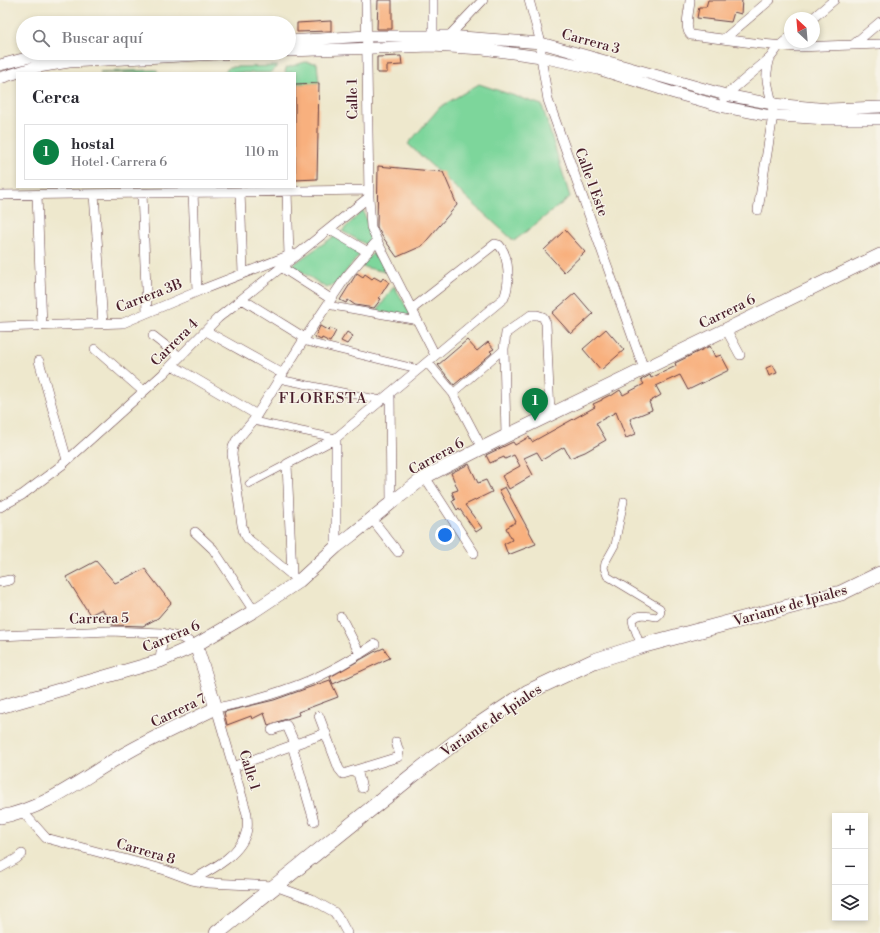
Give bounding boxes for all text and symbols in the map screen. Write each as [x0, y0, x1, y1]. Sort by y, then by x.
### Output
north arrow [784, 12, 820, 48]
search box [16, 16, 296, 60]
street label: Carrera 3 [560, 26, 622, 58]
icon: search [30, 27, 52, 49]
text: Buscar aquí [62, 29, 143, 48]
street label: Calle 1 [344, 78, 362, 120]
text: Cerca [32, 87, 80, 109]
text: hostal [71, 135, 115, 154]
text: 1 [43, 144, 49, 160]
text: 110 m [245, 144, 279, 160]
street label: Calle 1 Este [570, 146, 612, 219]
text: Hotel · Carrera 6 [71, 154, 167, 170]
street label: Carrera 3B [114, 275, 185, 317]
street label: Carrera 6 [696, 290, 759, 333]
street label: Carrera 4 [147, 315, 202, 370]
pin: 1 [522, 388, 548, 421]
district label: FLORESTA [278, 389, 368, 408]
street label: Carrera 6 [406, 434, 468, 479]
your location [435, 525, 455, 545]
street label: Variante de Ipiales [730, 581, 849, 631]
street label: Carrera 5 [69, 609, 129, 629]
street label: Carrera 6 [140, 617, 203, 657]
street label: Variante de Ipiales [437, 681, 545, 762]
street label: Carrera 7 [148, 690, 209, 732]
street label: Calle 1 [234, 748, 264, 793]
map controls [832, 813, 868, 921]
button: + [832, 813, 868, 849]
street label: Carrera 8 [114, 835, 177, 869]
button: − [832, 849, 868, 885]
button: layers [832, 885, 868, 921]

